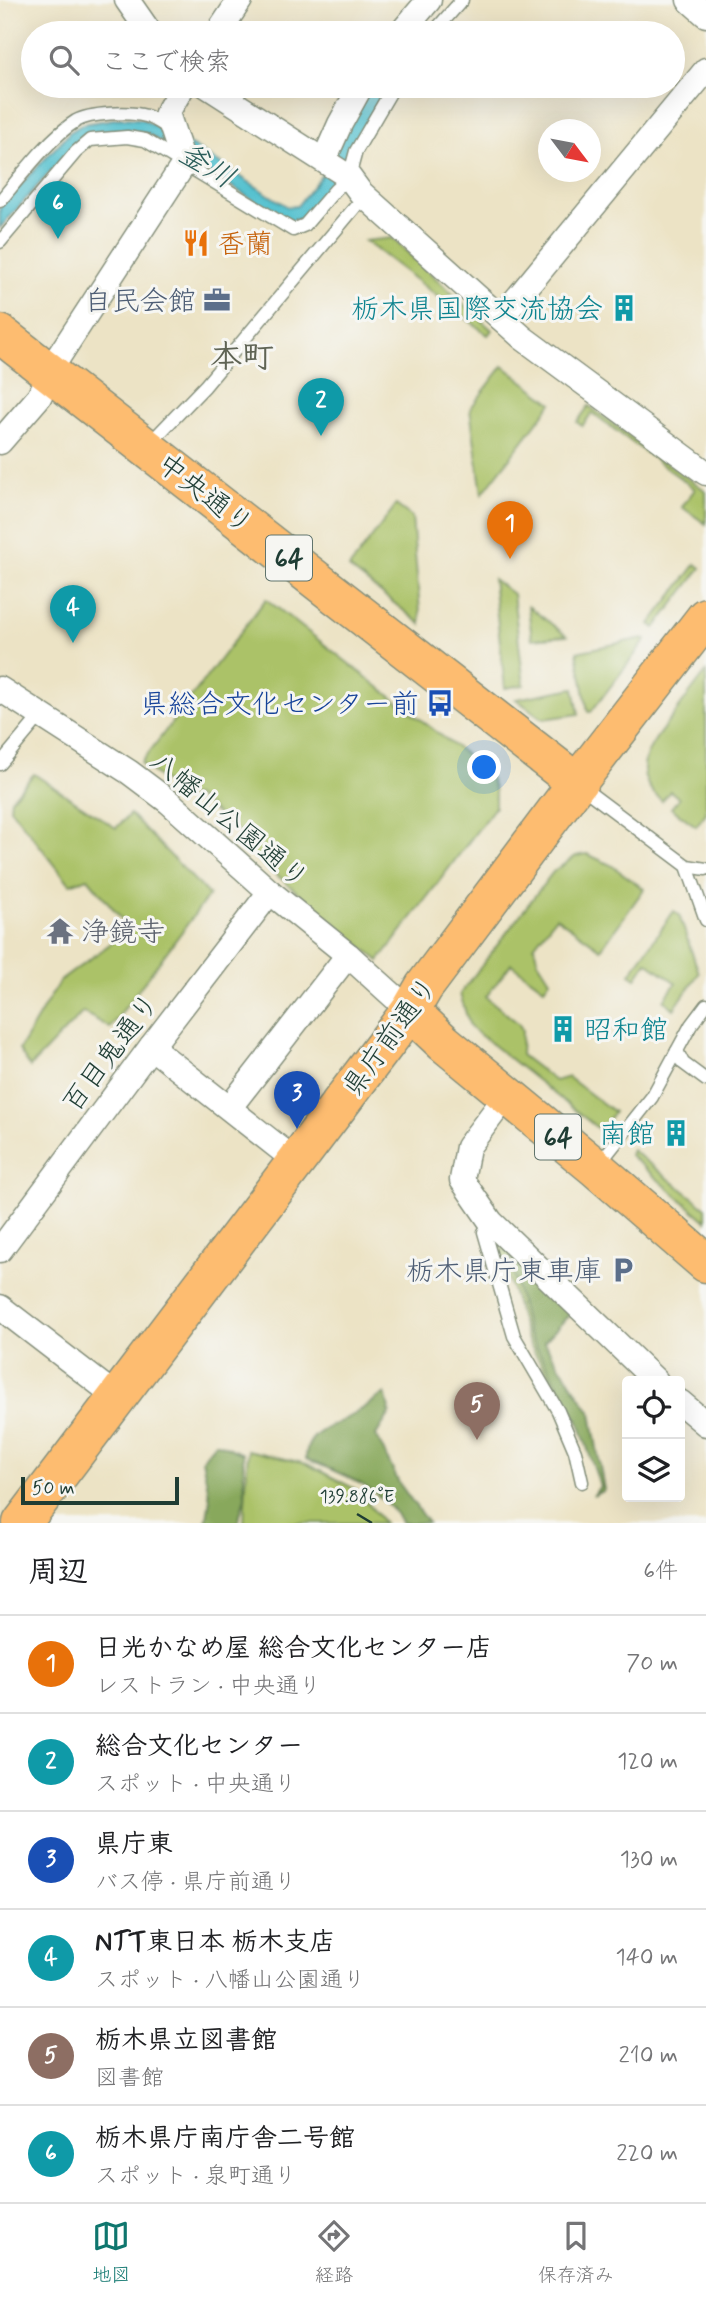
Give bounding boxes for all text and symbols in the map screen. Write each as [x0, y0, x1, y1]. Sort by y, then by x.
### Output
search box [21, 21, 685, 98]
icon: search [45, 41, 83, 79]
text: ここで検索 [101, 46, 231, 80]
north arrow [538, 119, 601, 182]
water label: 釜川 [170, 134, 242, 198]
pin: 6 [35, 181, 81, 239]
place label: 香蘭 [217, 227, 273, 264]
restaurant icon: 香蘭 [181, 228, 211, 258]
place label: 自民会館 [84, 284, 196, 321]
office icon: 自民会館 [202, 285, 232, 315]
place label: 栃木県国際交流協会 [351, 292, 603, 329]
building icon: 栃木県国際交流協会 [609, 293, 639, 323]
district label: 本町 [210, 337, 274, 379]
pin: 2 [298, 378, 344, 436]
street label: 中央通り [149, 446, 260, 544]
pin: 1 [487, 501, 533, 559]
road number: 64 [266, 536, 312, 580]
pin: 4 [50, 585, 96, 643]
place label: 県総合文化センター前 [140, 687, 419, 724]
bus stop icon: 県総合文化センター前 [425, 688, 455, 718]
street label: 八幡山公園通り [141, 744, 315, 898]
your location [467, 750, 501, 784]
place label: 浄鏡寺 [81, 915, 165, 952]
temple icon: 浄鏡寺 [45, 916, 75, 946]
street label: 県庁前通り [335, 970, 447, 1105]
street label: 百目鬼通り [55, 986, 169, 1121]
place label: 昭和館 [584, 1013, 668, 1050]
building icon: 昭和館 [548, 1014, 578, 1044]
pin: 3 [274, 1071, 320, 1129]
road number: 64 [535, 1114, 581, 1160]
place label: 南館 [599, 1117, 655, 1154]
building icon: 南館 [661, 1118, 691, 1148]
place label: 栃木県庁東車庫 [406, 1254, 602, 1291]
parking icon: 栃木県庁東車庫 [608, 1255, 638, 1285]
map controls [622, 1376, 685, 1502]
button: locate [622, 1376, 685, 1439]
pin: 5 [454, 1382, 500, 1440]
button: layers [622, 1439, 685, 1502]
scale bar [21, 1474, 178, 1506]
text: 50 m [32, 1476, 75, 1501]
text: 139.886°E [320, 1485, 394, 1509]
text: 周辺 [28, 1553, 88, 1592]
text: 6件 [643, 1557, 678, 1587]
text: 日光かなめ屋 総合文化センター店 [95, 1632, 492, 1666]
text: 1 [46, 1649, 56, 1679]
text: 70 m [626, 1649, 678, 1679]
text: レストラン · 中央通り [95, 1672, 322, 1702]
text: 総合文化センター [95, 1730, 303, 1764]
text: 2 [45, 1747, 57, 1777]
text: 120 m [617, 1747, 678, 1777]
text: スポット · 中央通り [95, 1770, 297, 1800]
text: 県庁東 [95, 1828, 173, 1862]
text: 3 [46, 1845, 56, 1875]
text: 130 m [620, 1845, 678, 1875]
text: バス停 · 県庁前通り [95, 1868, 297, 1898]
text: NTT東日本 栃木支店 [95, 1926, 336, 1960]
text: 4 [44, 1943, 58, 1973]
text: 140 m [615, 1943, 678, 1973]
text: スポット · 八幡山公園通り [95, 1966, 366, 1996]
text: 栃木県立図書館 [95, 2024, 277, 2058]
text: 5 [44, 2041, 58, 2071]
text: 210 m [618, 2041, 678, 2071]
text: 図書館 [95, 2064, 164, 2094]
text: 栃木県庁南庁舎二号館 [95, 2122, 355, 2156]
text: 6 [45, 2139, 57, 2169]
text: 220 m [616, 2139, 678, 2169]
text: スポット · 泉町通り [95, 2162, 297, 2192]
tab: 地図 [92, 2217, 130, 2288]
tab: 経路 [315, 2217, 353, 2288]
tab: 保存済み [538, 2217, 614, 2288]

